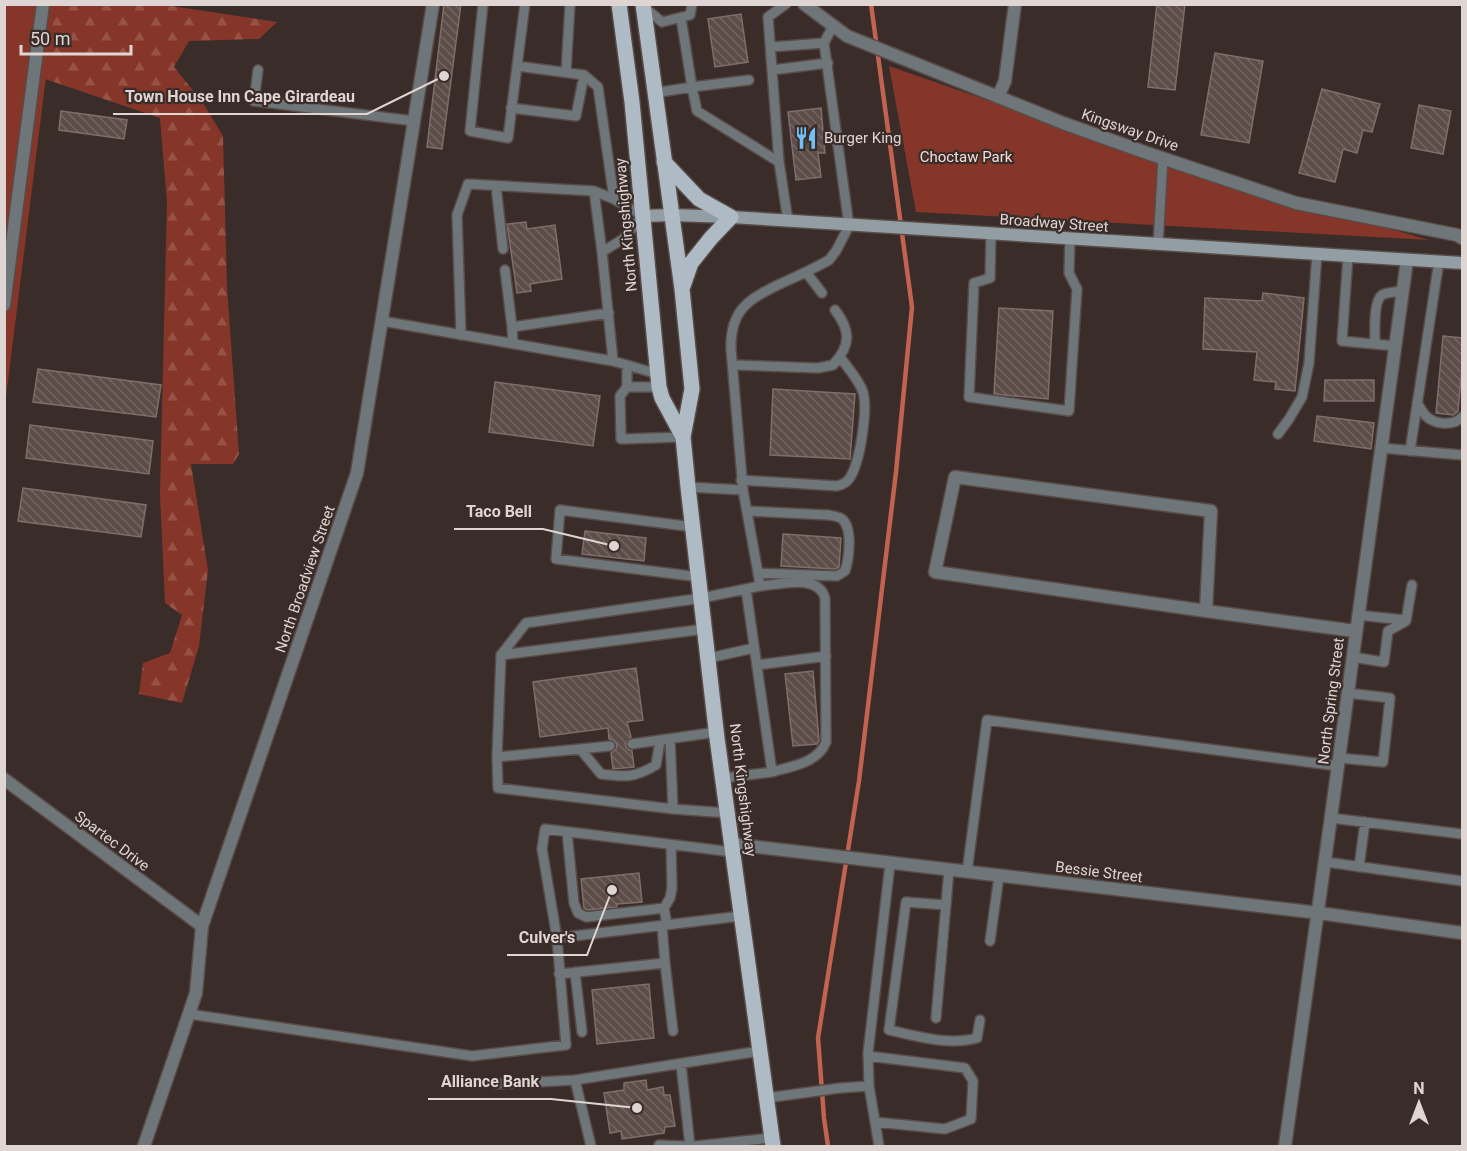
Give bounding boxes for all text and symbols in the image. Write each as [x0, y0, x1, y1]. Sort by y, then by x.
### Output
scale bar [21, 18, 130, 56]
text: 50 m [30, 28, 70, 49]
callout: Town House Inn Cape Girardeau [113, 80, 367, 114]
text: Town House Inn Cape Girardeau [125, 87, 355, 106]
street label: Kingsway Drive [1079, 105, 1181, 155]
restaurant icon: Burger King [793, 125, 819, 151]
place label: Burger King [824, 129, 902, 147]
park label: Choctaw Park [920, 148, 1013, 166]
street label: North Kingshighway [611, 157, 641, 293]
street label: Broadway Street [999, 210, 1109, 236]
callout: Taco Bell [454, 495, 543, 529]
text: Taco Bell [466, 502, 532, 521]
street label: North Broadview Street [271, 503, 339, 655]
street label: North Spring Street [1314, 636, 1348, 765]
street label: North Kingshighway [726, 722, 760, 858]
street label: Spartec Drive [71, 807, 153, 875]
street label: Bessie Street [1054, 858, 1144, 886]
callout: Culver's [507, 921, 587, 955]
text: Culver's [519, 928, 575, 947]
callout: Alliance Bank [428, 1065, 551, 1099]
text: Alliance Bank [441, 1072, 540, 1091]
north arrow [1389, 1073, 1449, 1133]
text: N [1413, 1079, 1425, 1098]

